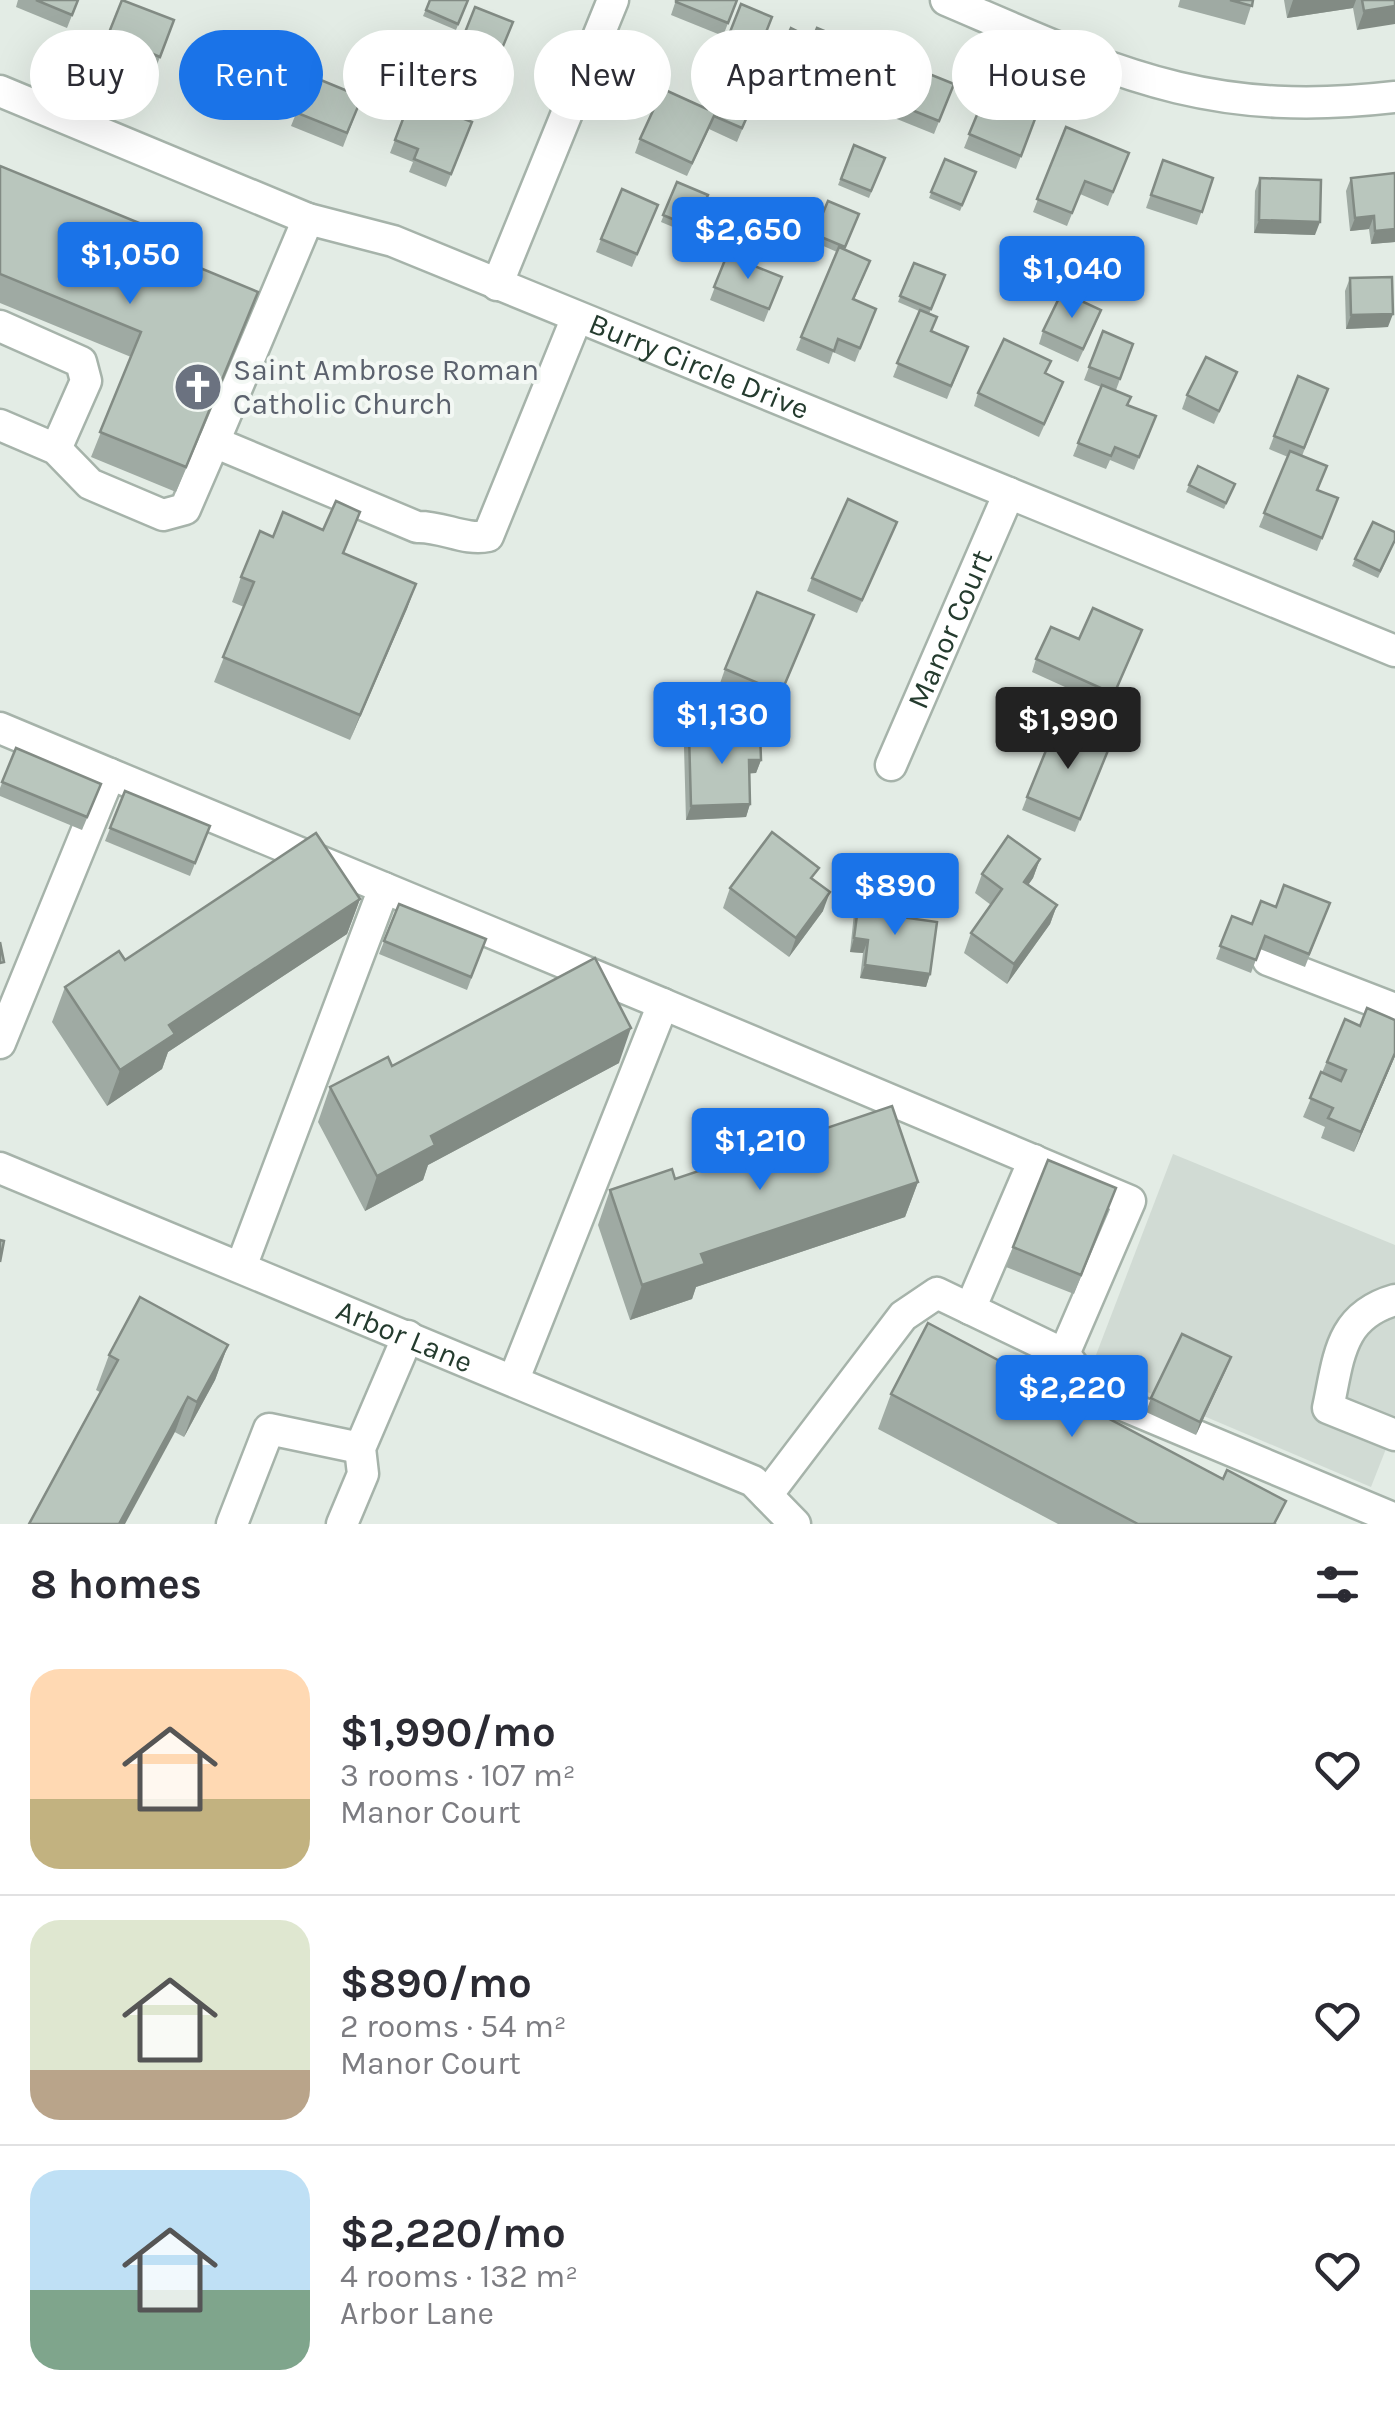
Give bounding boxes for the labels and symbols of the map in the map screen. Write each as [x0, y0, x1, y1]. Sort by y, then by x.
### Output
pin: $2,650 [667, 197, 829, 282]
pin: $1,050 [49, 222, 211, 307]
pin: $1,040 [991, 236, 1153, 321]
street label: Burry Circle Drive [584, 305, 814, 427]
place label: Saint Ambrose Roman Catholic Church [233, 352, 539, 422]
church icon: Saint Ambrose Roman Catholic Church [172, 361, 224, 413]
street label: Manor Court [900, 544, 1000, 714]
pin: $1,130 [641, 682, 803, 767]
pin: $1,990 [987, 687, 1149, 772]
pin: $890 [836, 853, 954, 938]
pin: $1,210 [679, 1108, 841, 1193]
street label: Arbor Lane [331, 1292, 478, 1380]
pin: $2,220 [991, 1355, 1153, 1440]

